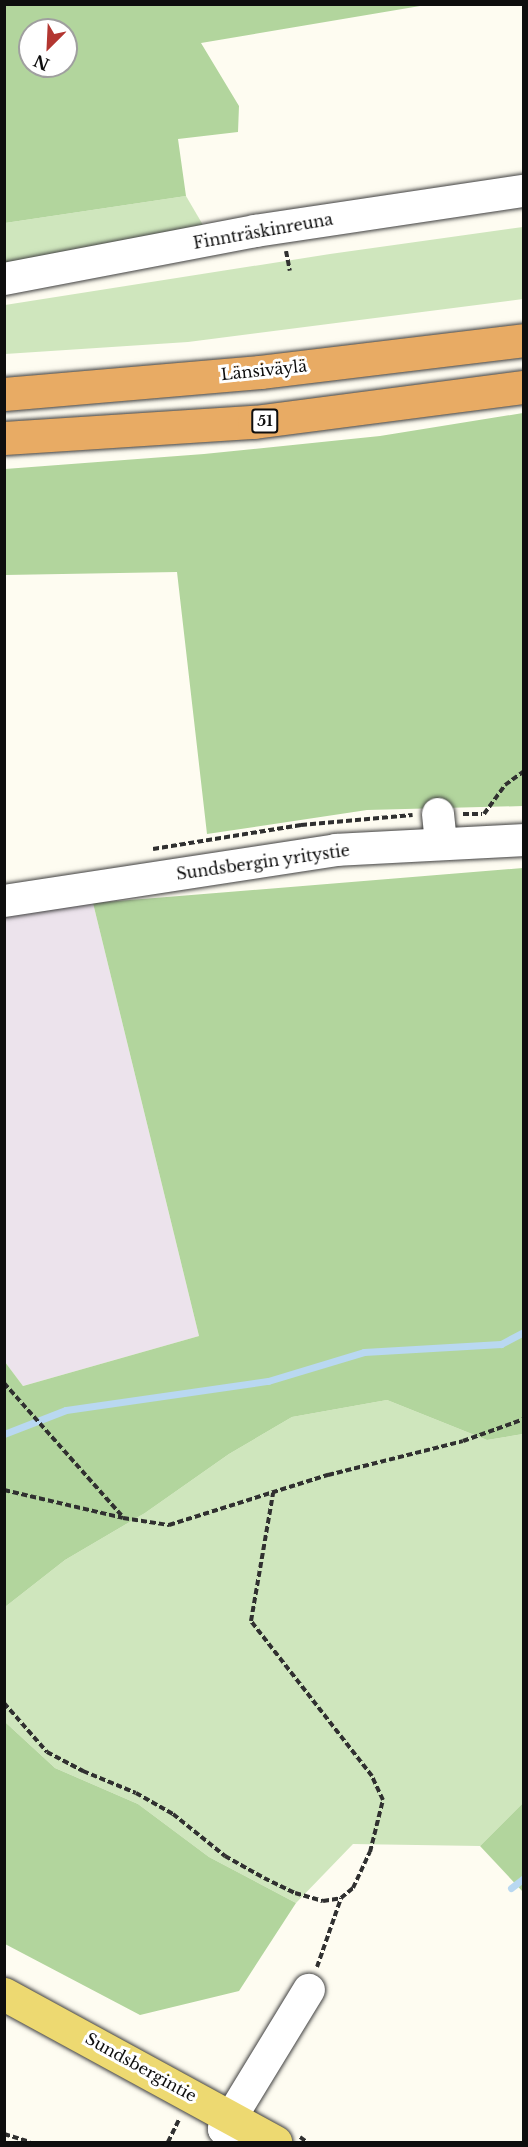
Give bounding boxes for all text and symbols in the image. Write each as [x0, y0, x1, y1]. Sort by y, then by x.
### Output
north arrow [18, 18, 78, 78]
text: N [31, 50, 52, 75]
street label: Finnträskinreuna [192, 209, 334, 253]
street label: Länsiväylä [220, 356, 308, 384]
road number: 51 [250, 409, 280, 433]
street label: Sundsbergin yritystie [175, 840, 351, 884]
street label: Sundsbergintie [82, 2029, 200, 2105]

